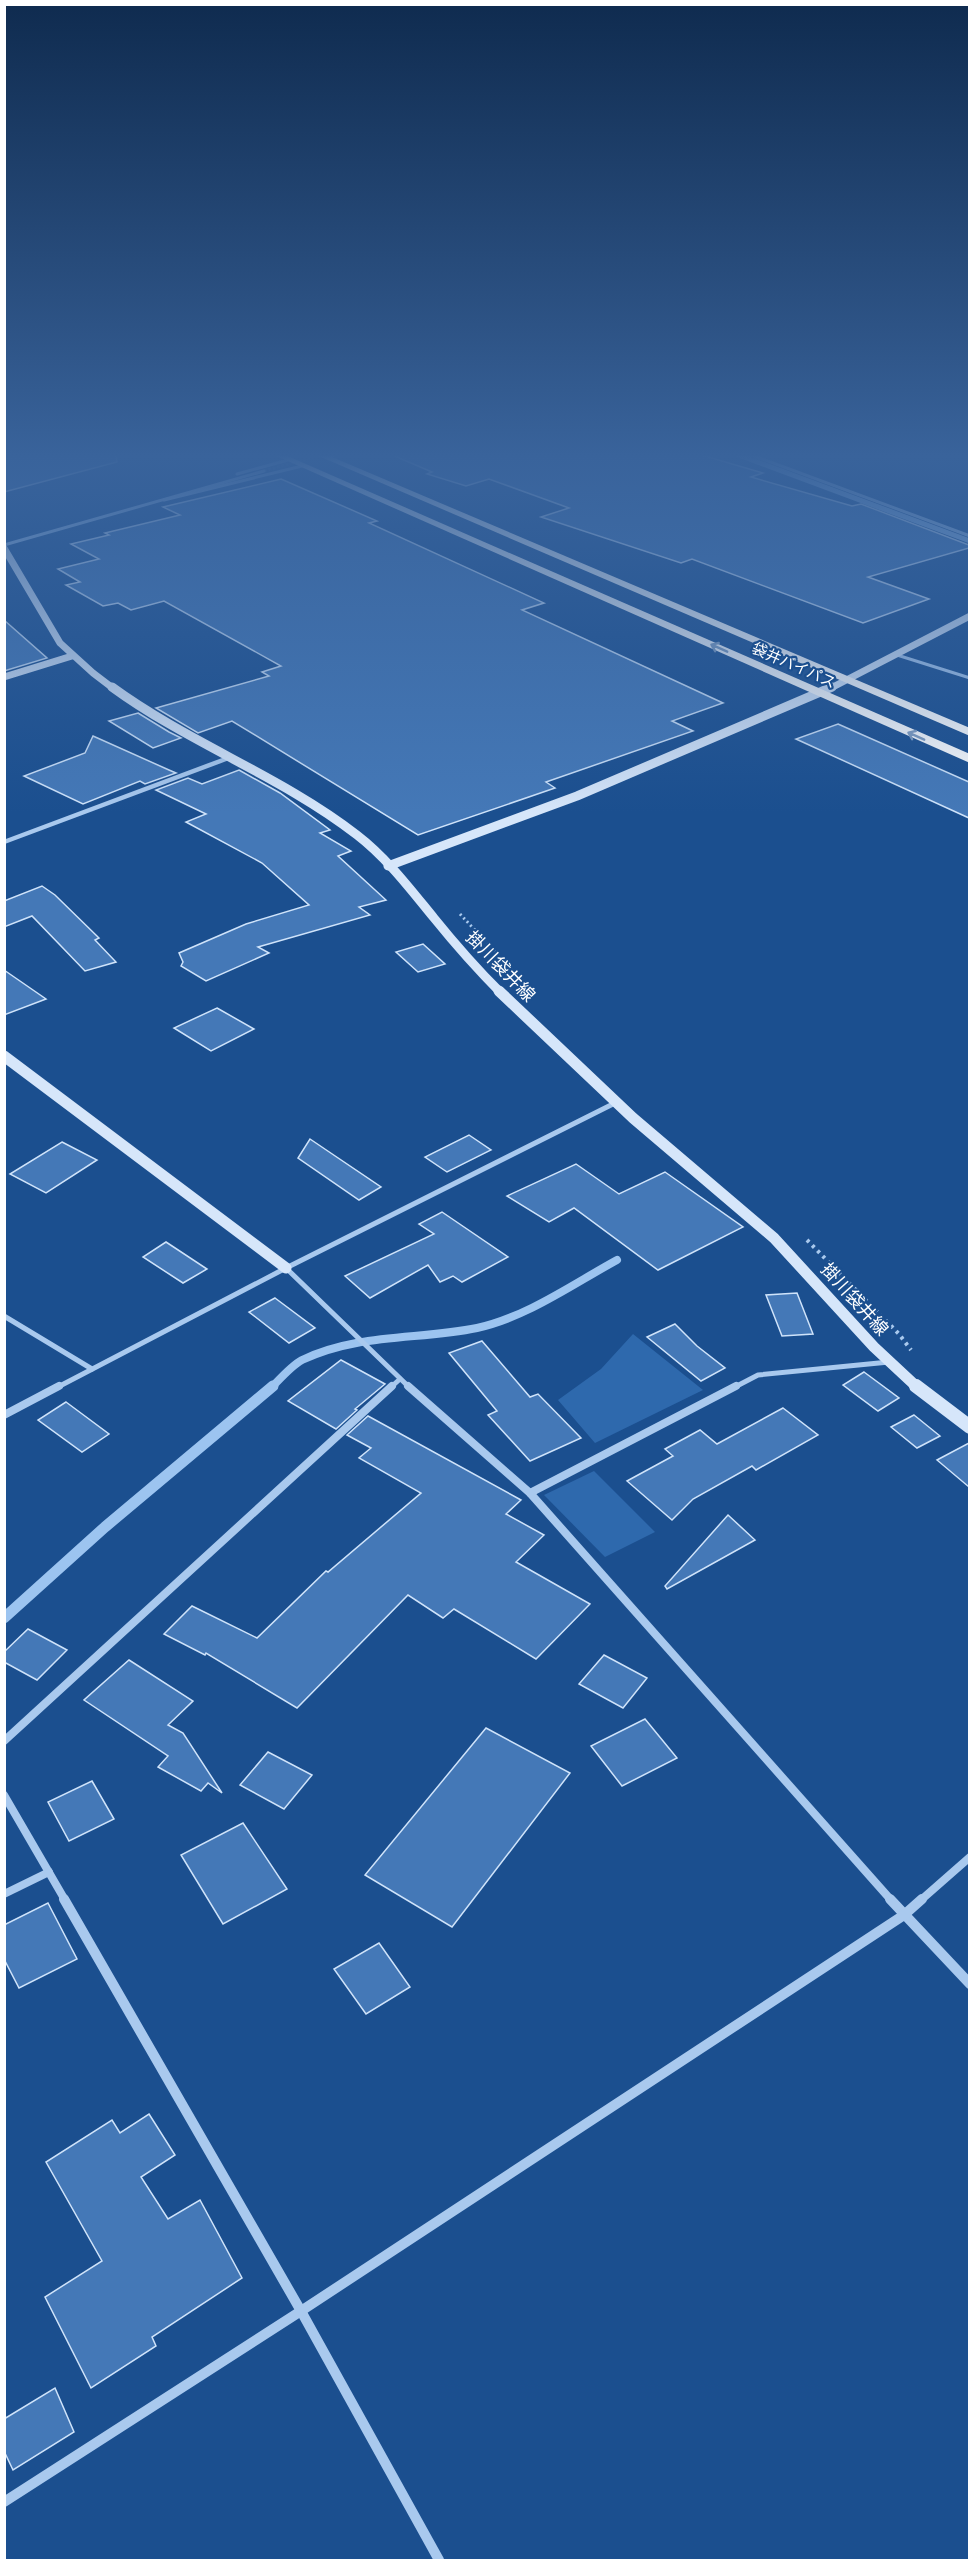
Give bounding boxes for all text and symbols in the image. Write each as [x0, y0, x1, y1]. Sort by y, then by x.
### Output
street label: 袋井バイパス [750, 639, 838, 691]
one-way arrow [710, 642, 728, 653]
one-way arrow [907, 729, 925, 740]
street label: 掛川袋井線 [462, 926, 540, 1006]
street label: 掛川袋井線 [817, 1259, 893, 1339]

